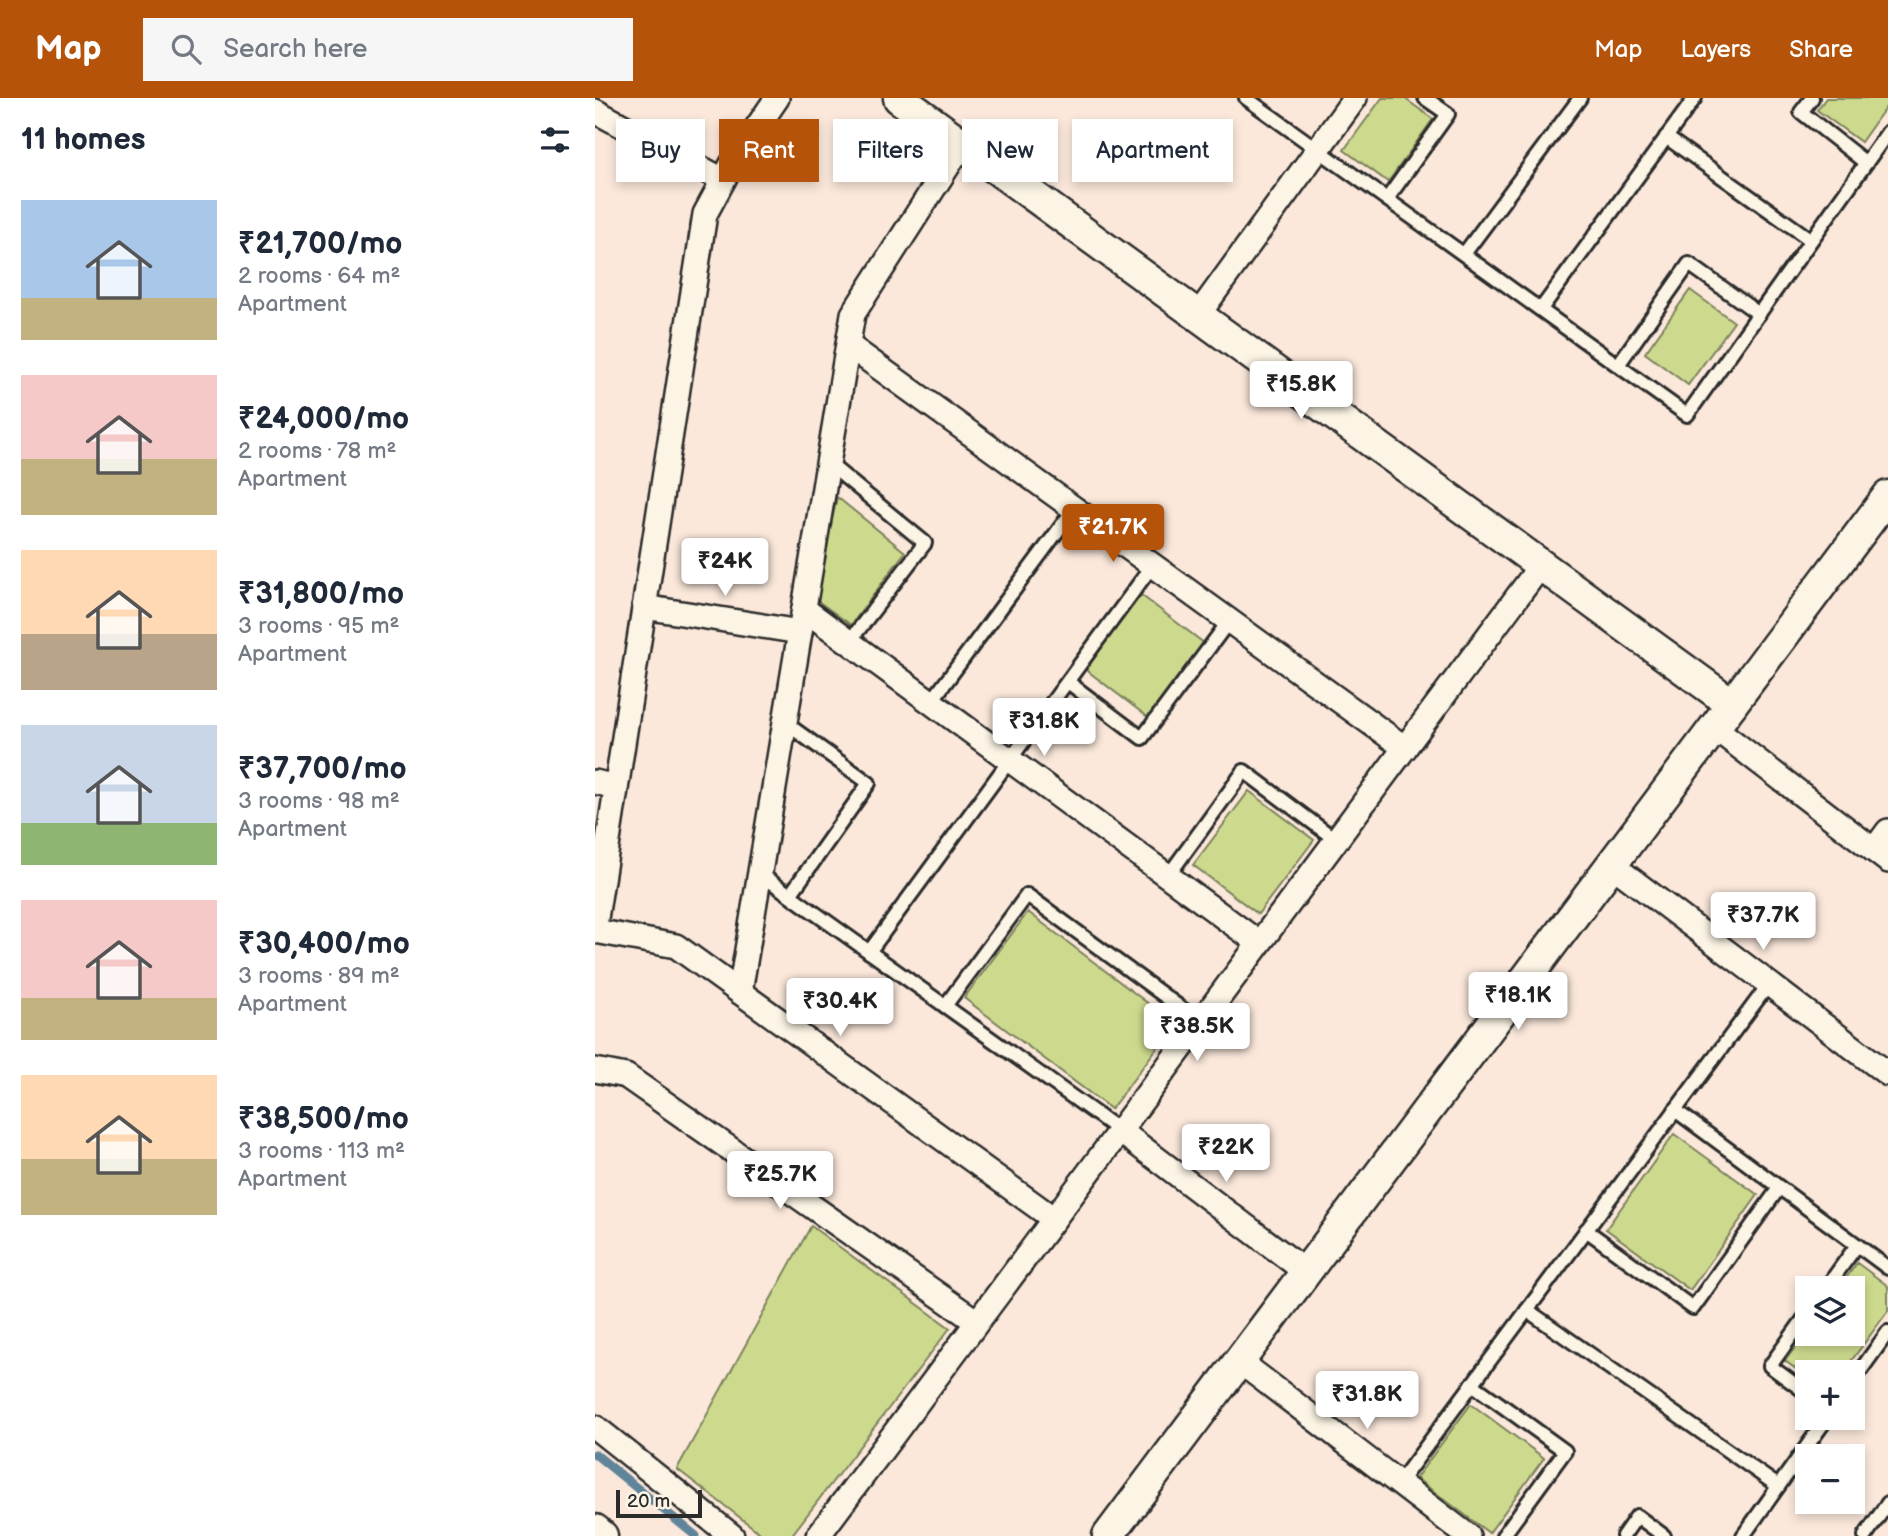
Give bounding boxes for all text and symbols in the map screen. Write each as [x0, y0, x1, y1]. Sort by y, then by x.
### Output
search box [143, 18, 633, 81]
text: Map [35, 29, 101, 69]
icon: search [167, 30, 205, 68]
text: Search here [223, 34, 367, 65]
text: Map [1594, 35, 1642, 64]
text: Layers [1680, 35, 1751, 64]
text: Share [1789, 35, 1853, 64]
chip: Buy [616, 119, 705, 182]
chip: Rent [719, 119, 819, 182]
chip: Filters [833, 119, 948, 182]
chip: New [962, 119, 1058, 182]
chip: Apartment [1072, 119, 1233, 182]
icon: filters [536, 121, 574, 159]
text: 11 homes [21, 122, 145, 158]
text: ₹21,700/mo [238, 226, 402, 262]
icon: home [77, 228, 161, 312]
text: 2 rooms · 64 m² [238, 262, 400, 290]
text: Apartment [238, 290, 347, 318]
pin: ₹15.8K [1244, 362, 1358, 421]
text: ₹15.8K [1266, 370, 1336, 398]
text: ₹24,000/mo [238, 401, 409, 437]
icon: home [77, 403, 161, 487]
text: 2 rooms · 78 m² [238, 437, 396, 465]
text: Apartment [238, 465, 347, 493]
pin: ₹21.7K [1056, 504, 1170, 564]
text: ₹21.7K [1078, 513, 1148, 541]
pin: ₹24K [684, 538, 766, 598]
text: ₹24K [697, 547, 753, 575]
text: ₹31,800/mo [238, 576, 404, 612]
icon: home [77, 578, 161, 662]
text: 3 rooms · 95 m² [238, 612, 399, 640]
text: Apartment [238, 640, 347, 668]
pin: ₹31.8K [987, 698, 1101, 758]
text: ₹31.8K [1009, 707, 1079, 735]
text: ₹37,700/mo [238, 751, 407, 787]
icon: home [77, 753, 161, 837]
text: 3 rooms · 98 m² [238, 787, 400, 815]
text: Apartment [238, 815, 347, 843]
pin: ₹37.7K [1706, 892, 1820, 952]
text: ₹37.7K [1727, 901, 1799, 929]
text: ₹30,400/mo [238, 926, 410, 962]
icon: home [77, 928, 161, 1012]
text: 3 rooms · 89 m² [238, 962, 400, 990]
pin: ₹18.1K [1461, 972, 1575, 1032]
pin: ₹30.4K [783, 978, 897, 1038]
text: ₹18.1K [1484, 981, 1552, 1009]
text: ₹30.4K [802, 987, 878, 1015]
text: Apartment [238, 990, 347, 1018]
pin: ₹38.5K [1140, 1004, 1254, 1063]
text: ₹38.5K [1160, 1012, 1234, 1040]
text: ₹38,500/mo [238, 1101, 409, 1137]
icon: home [77, 1103, 161, 1187]
pin: ₹22K [1185, 1124, 1267, 1184]
text: ₹22K [1198, 1133, 1254, 1161]
text: 3 rooms · 113 m² [238, 1137, 405, 1165]
pin: ₹25.7K [723, 1152, 837, 1211]
text: ₹25.7K [743, 1160, 817, 1188]
text: Apartment [238, 1165, 347, 1193]
map controls [1795, 1276, 1865, 1514]
button: layers [1795, 1276, 1865, 1346]
button: + [1795, 1360, 1865, 1430]
pin: ₹31.8K [1310, 1372, 1424, 1431]
text: ₹31.8K [1332, 1380, 1402, 1408]
button: − [1795, 1444, 1865, 1514]
scale bar [616, 1487, 702, 1519]
text: 20 m [627, 1490, 670, 1513]

